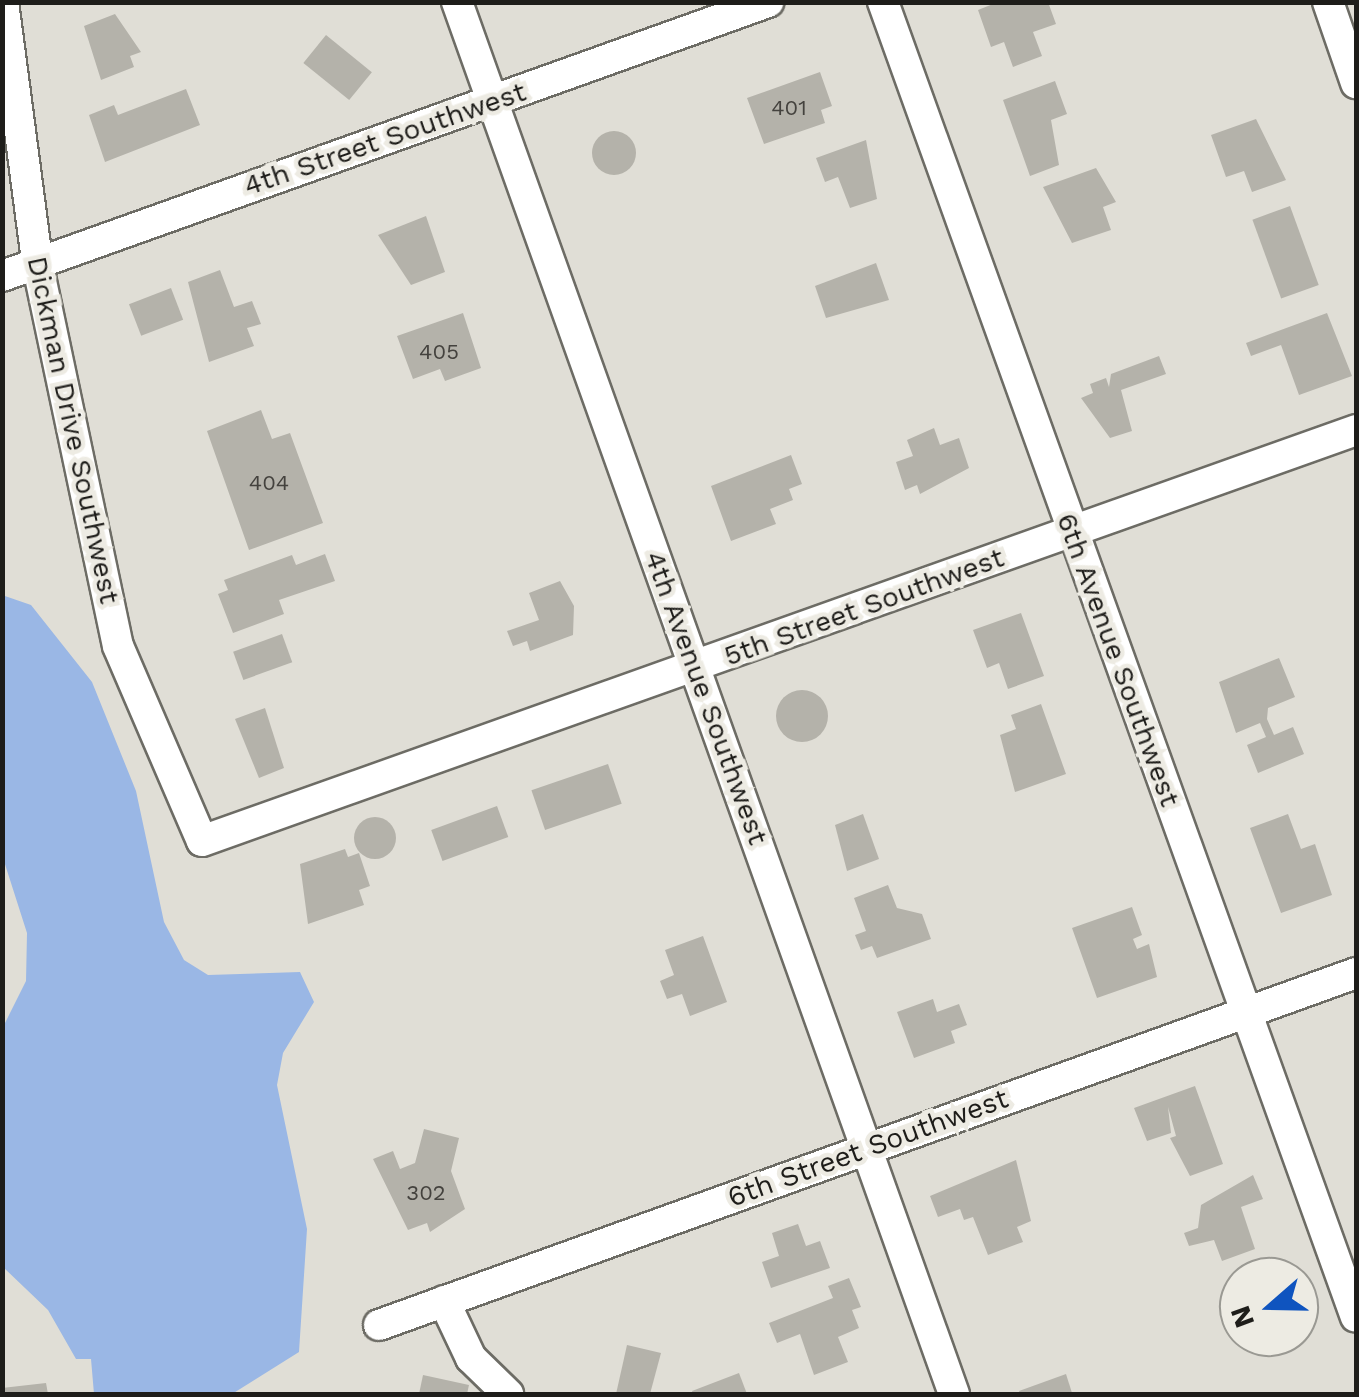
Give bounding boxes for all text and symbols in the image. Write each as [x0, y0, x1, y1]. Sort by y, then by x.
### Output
street label: 4th Street Southwest [240, 75, 530, 203]
house number: 401 [771, 95, 807, 121]
street label: Dickman Drive Southwest [20, 253, 126, 607]
house number: 405 [419, 339, 459, 365]
house number: 404 [249, 470, 289, 496]
street label: 6th Avenue Southwest [1049, 508, 1187, 812]
street label: 5th Street Southwest [720, 541, 1008, 673]
street label: 4th Avenue Southwest [637, 546, 775, 850]
street label: 6th Street Southwest [723, 1082, 1013, 1214]
house number: 302 [406, 1180, 446, 1206]
north arrow [1219, 1257, 1319, 1357]
text: N [1223, 1301, 1261, 1332]

